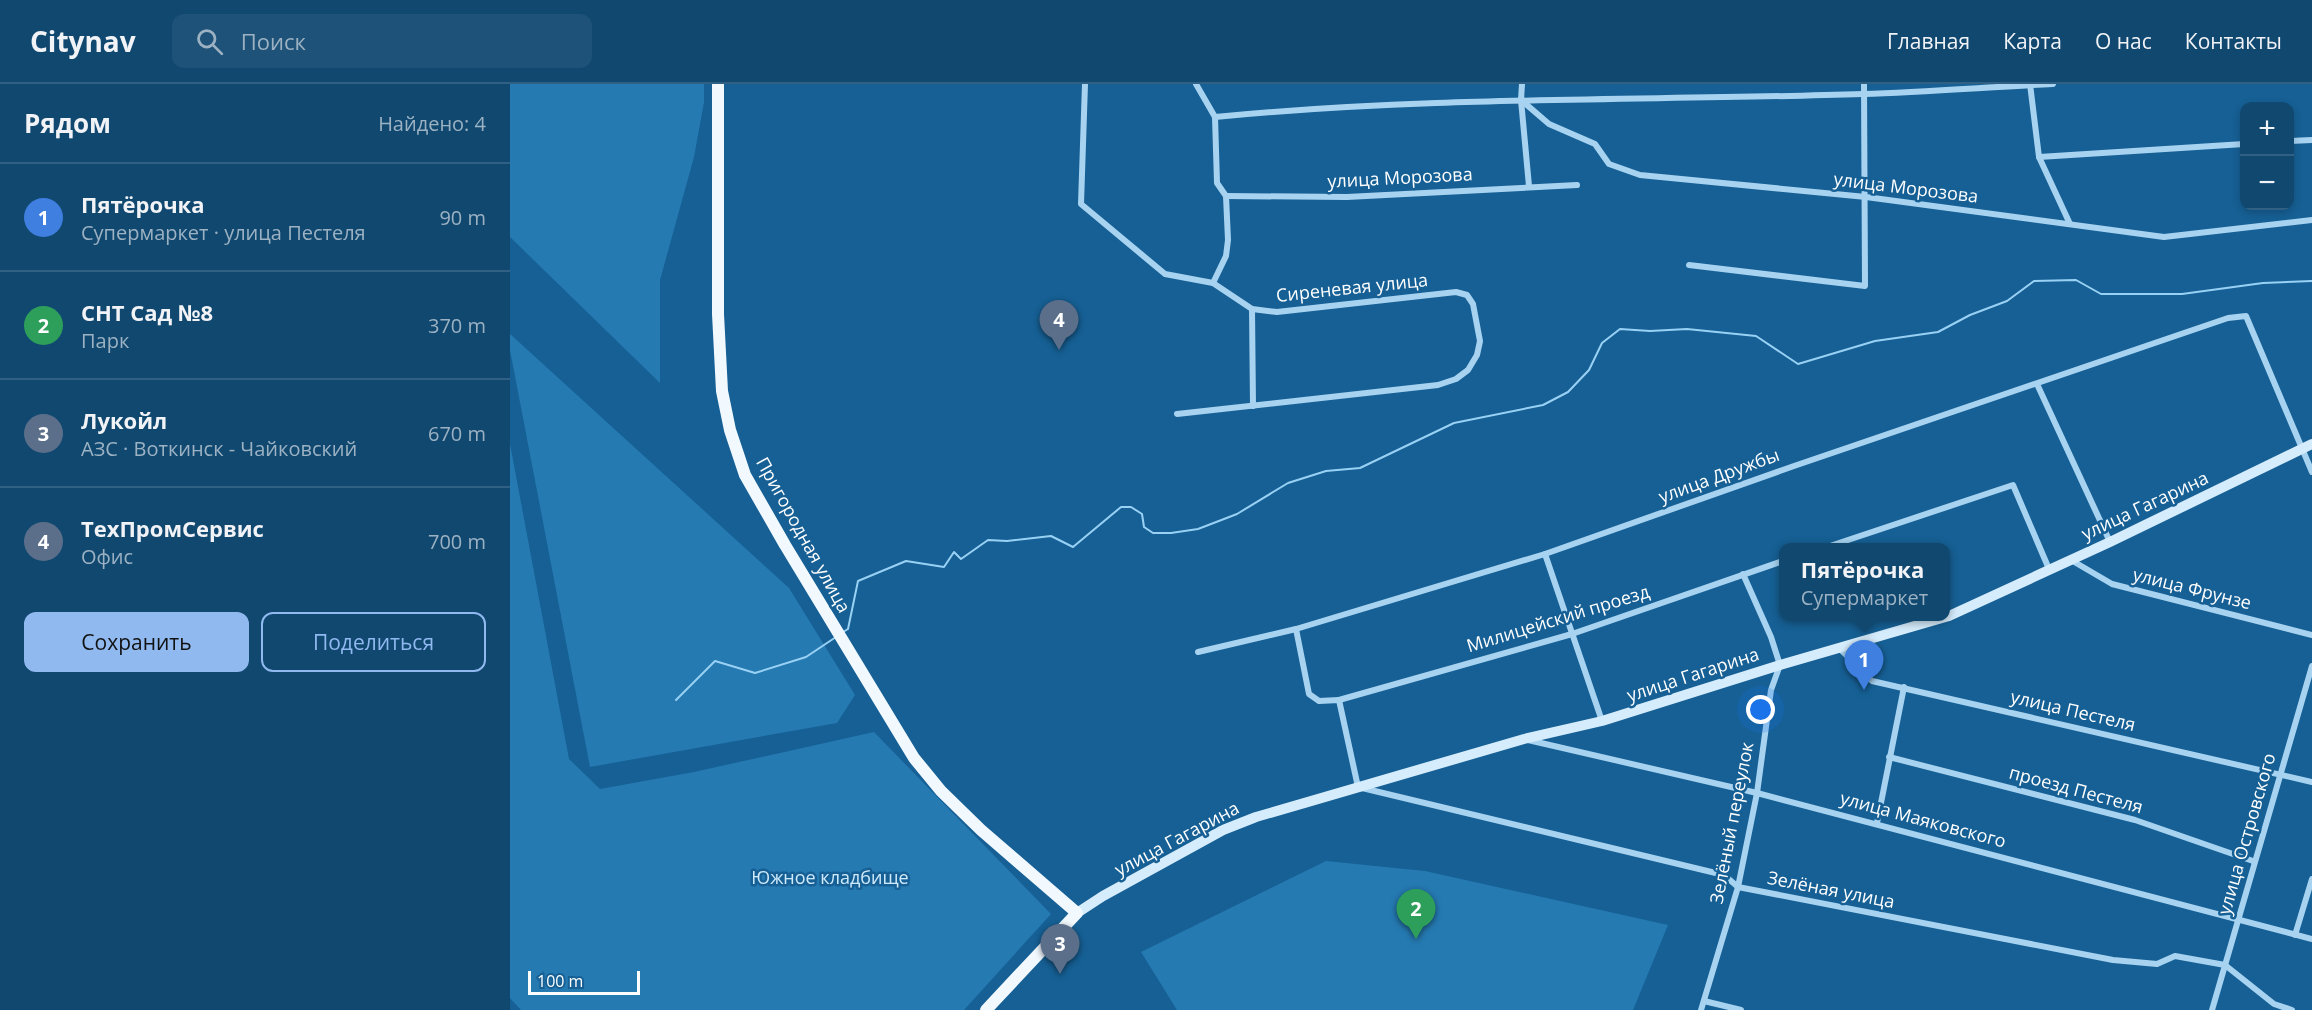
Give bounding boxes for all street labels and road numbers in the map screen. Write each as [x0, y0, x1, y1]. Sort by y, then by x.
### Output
street label: улица Морозова [1327, 161, 1473, 193]
street label: улица Морозова [1832, 166, 1980, 208]
street label: Сиреневая улица [1275, 267, 1429, 307]
street label: улица Дружбы [1655, 442, 1782, 508]
street label: Пригородная улица [751, 452, 857, 617]
street label: улица Гагарина [2077, 465, 2212, 545]
street label: улица Фрунзе [2130, 562, 2254, 614]
street label: Милицейский проезд [1463, 579, 1652, 657]
street label: улица Гагарина [1624, 641, 1762, 707]
street label: улица Пестеля [2008, 684, 2138, 736]
street label: Зелёный переулок [1704, 739, 1759, 906]
street label: улица Островского [2211, 750, 2281, 917]
street label: проезд Пестеля [2007, 760, 2146, 818]
street label: улица Маяковского [1838, 785, 2009, 853]
street label: улица Гагарина [1110, 795, 1243, 881]
street label: Зелёная улица [1766, 865, 1897, 913]

